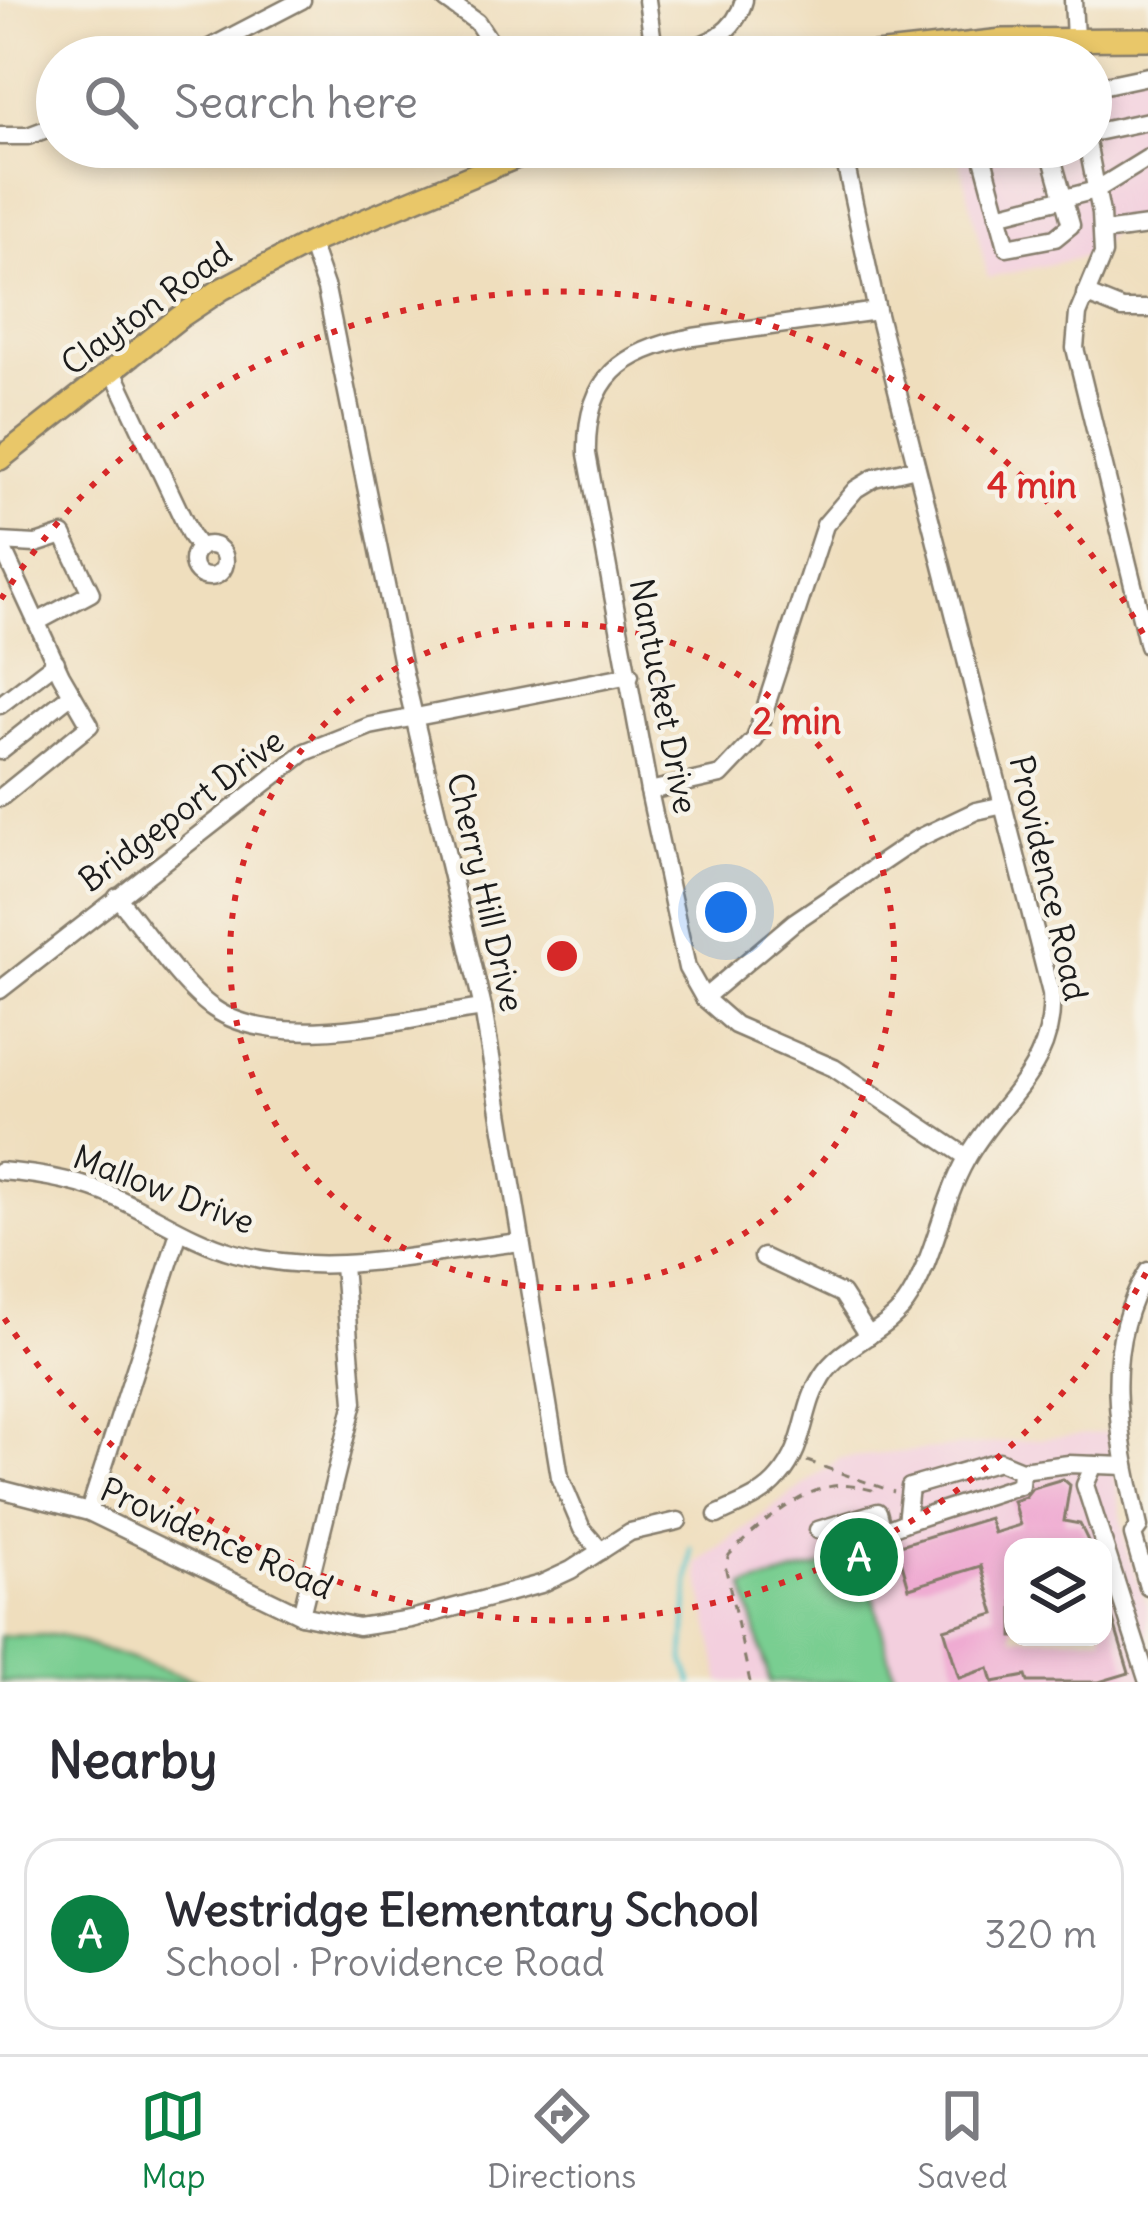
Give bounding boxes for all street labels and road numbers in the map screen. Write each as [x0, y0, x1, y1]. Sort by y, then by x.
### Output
street label: Clayton Road [53, 232, 239, 384]
street label: Nantucket Drive [621, 575, 707, 817]
street label: Bridgeport Drive [70, 719, 292, 901]
street label: Providence Road [1000, 751, 1098, 1005]
street label: Cherry Hill Drive [438, 768, 534, 1016]
street label: Mallow Drive [68, 1135, 260, 1243]
street label: Providence Road [94, 1468, 340, 1608]

